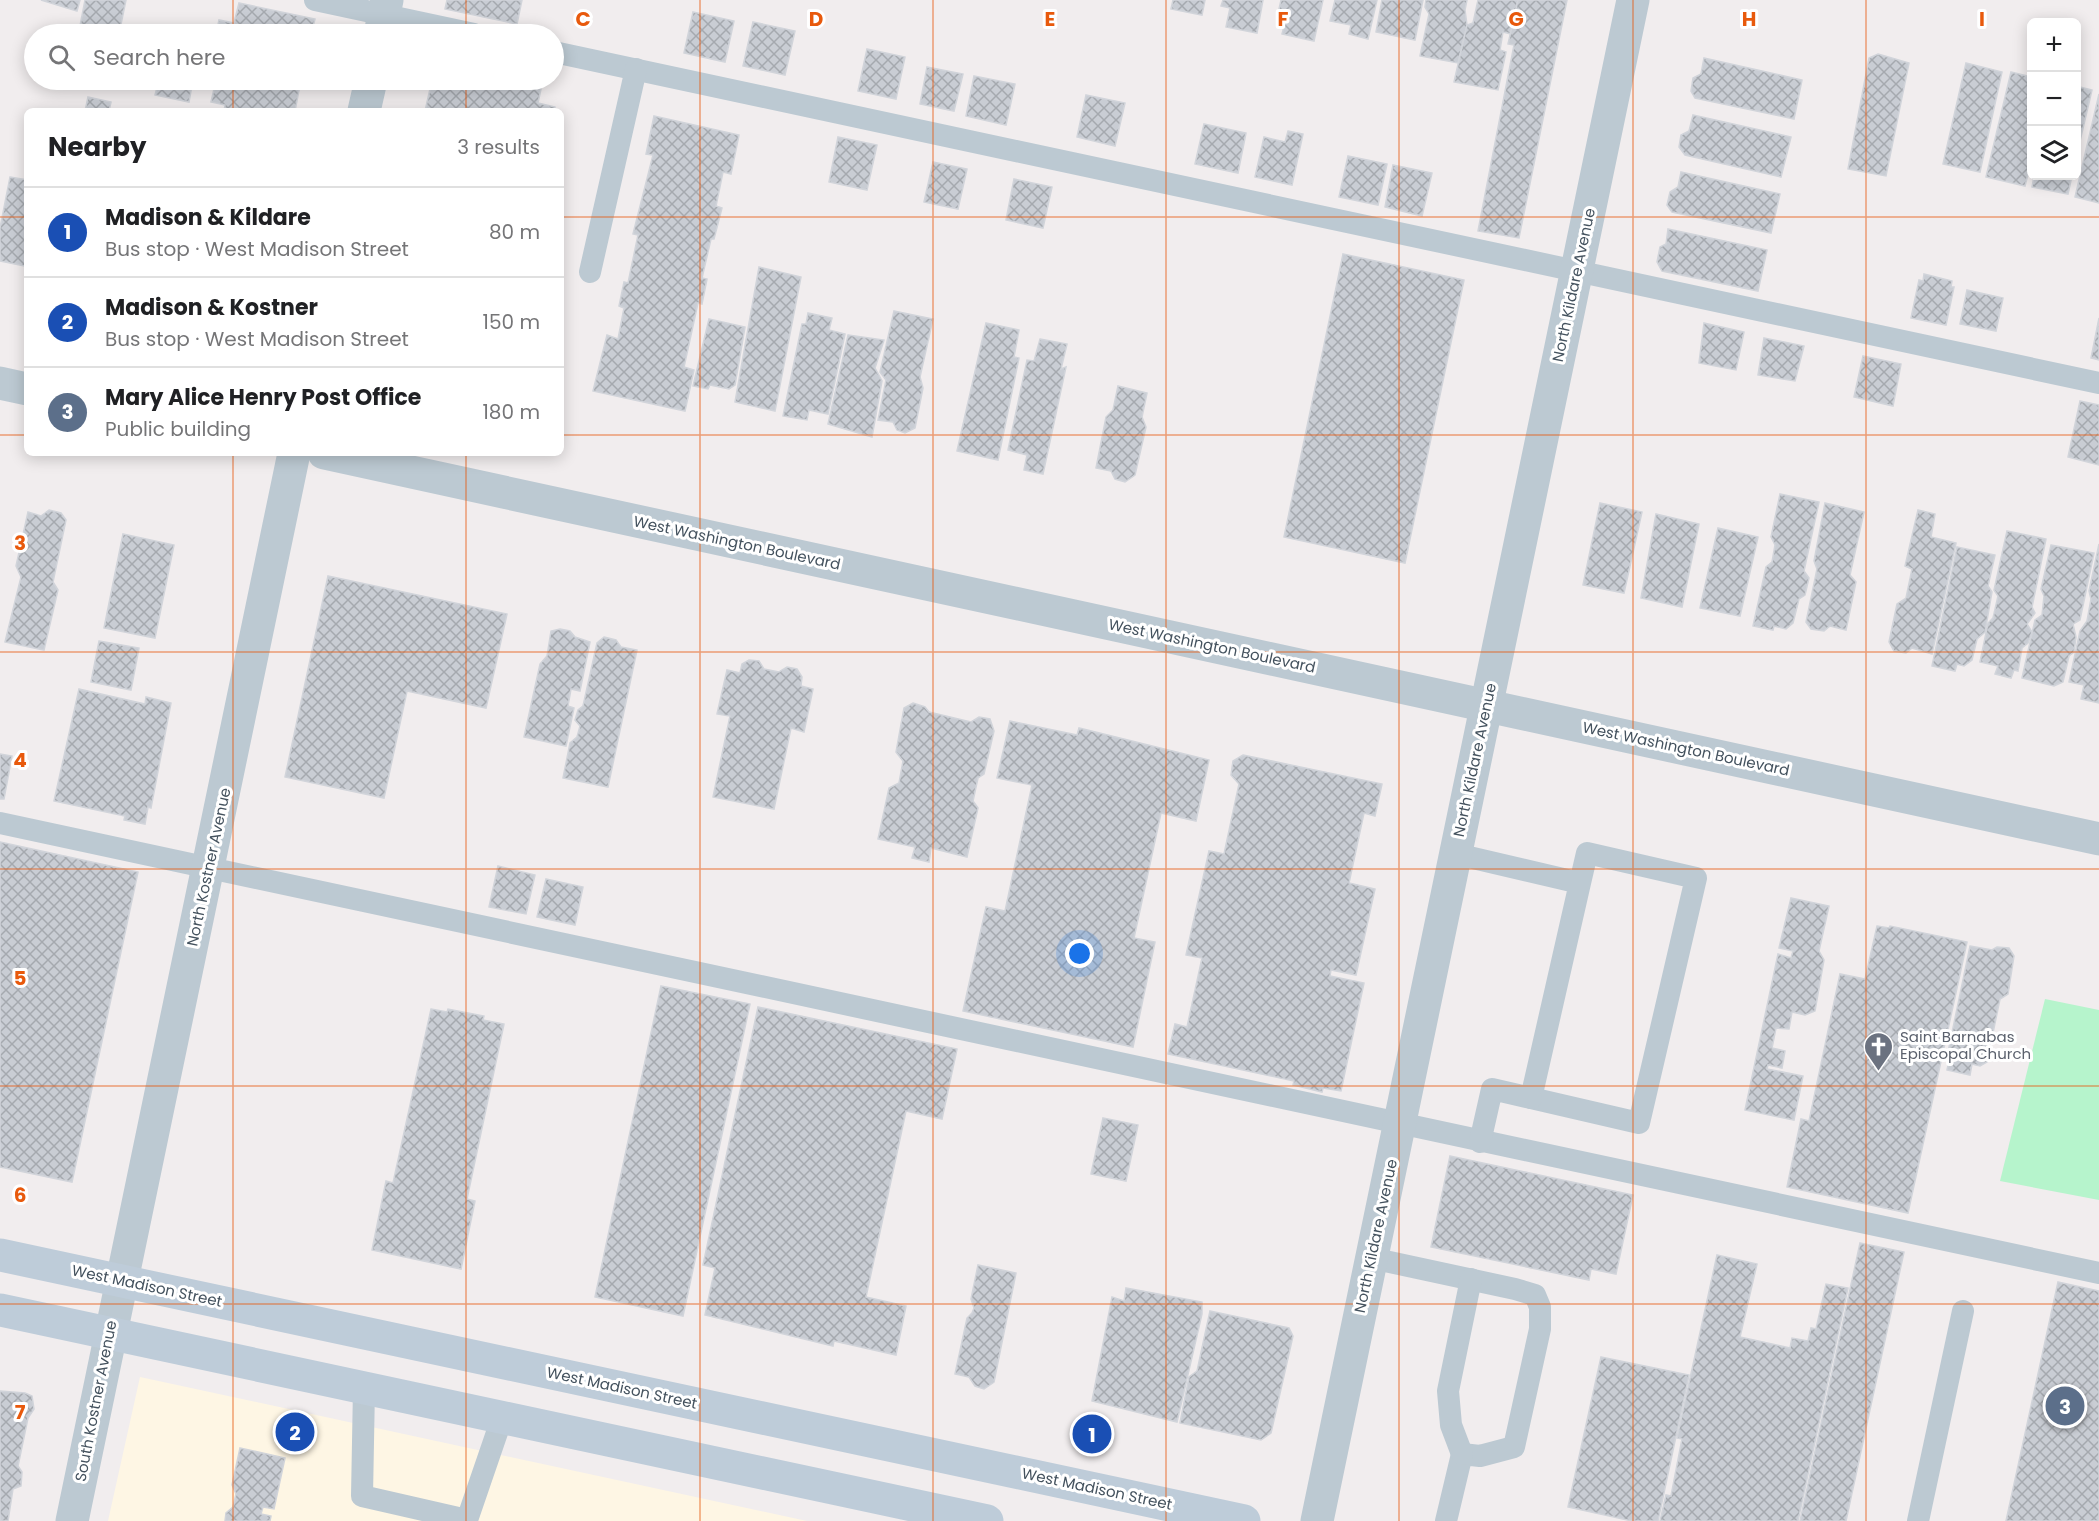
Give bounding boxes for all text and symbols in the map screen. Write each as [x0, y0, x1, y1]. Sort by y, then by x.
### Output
text: C [575, 5, 591, 33]
text: D [809, 5, 823, 33]
text: E [1045, 5, 1055, 33]
text: F [1278, 5, 1289, 33]
text: G [1508, 5, 1524, 33]
text: H [1742, 5, 1756, 33]
text: I [1979, 5, 1985, 33]
map controls [2027, 18, 2081, 180]
button: + [2027, 18, 2081, 72]
search box [24, 24, 564, 90]
icon: search [45, 41, 78, 74]
text: Search here [93, 42, 226, 73]
button: − [2027, 72, 2081, 126]
button: layers [2027, 126, 2081, 180]
text: Nearby [48, 129, 146, 165]
text: 3 results [457, 133, 540, 161]
text: Madison & Kildare [105, 202, 311, 233]
street label: North Kildare Avenue [1547, 206, 1600, 364]
text: 1 [64, 218, 71, 246]
text: 80 m [489, 218, 540, 246]
text: Bus stop · West Madison Street [105, 235, 409, 263]
text: Madison & Kostner [105, 292, 318, 323]
text: 2 [62, 308, 73, 336]
text: 150 m [483, 308, 540, 336]
text: Bus stop · West Madison Street [105, 325, 409, 353]
text: Mary Alice Henry Post Office [105, 382, 421, 413]
text: 3 [61, 398, 74, 426]
text: 180 m [482, 398, 540, 426]
text: Public building [105, 415, 251, 443]
street label: West Washington Boulevard [632, 510, 843, 575]
text: 3 [14, 529, 26, 557]
street label: West Washington Boulevard [1107, 613, 1318, 678]
street label: North Kildare Avenue [1448, 681, 1501, 839]
street label: West Washington Boulevard [1581, 716, 1792, 781]
text: 4 [13, 746, 27, 774]
street label: North Kostner Avenue [181, 786, 236, 948]
your location [1065, 939, 1094, 968]
text: 5 [14, 964, 27, 992]
place label: Saint Barnabas Episcopal Church [1900, 1026, 2031, 1064]
church icon: Saint Barnabas Episcopal Church [1863, 1030, 1895, 1072]
street label: North Kildare Avenue [1349, 1157, 1402, 1315]
text: 6 [14, 1181, 26, 1209]
street label: West Madison Street [70, 1259, 224, 1312]
street label: South Kostner Avenue [70, 1319, 121, 1483]
street label: West Madison Street [545, 1361, 699, 1414]
pin: 3 [2046, 1384, 2084, 1428]
text: 7 [15, 1398, 26, 1426]
pin: 2 [276, 1410, 314, 1454]
pin: 1 [1072, 1412, 1112, 1456]
street label: West Madison Street [1020, 1462, 1174, 1515]

